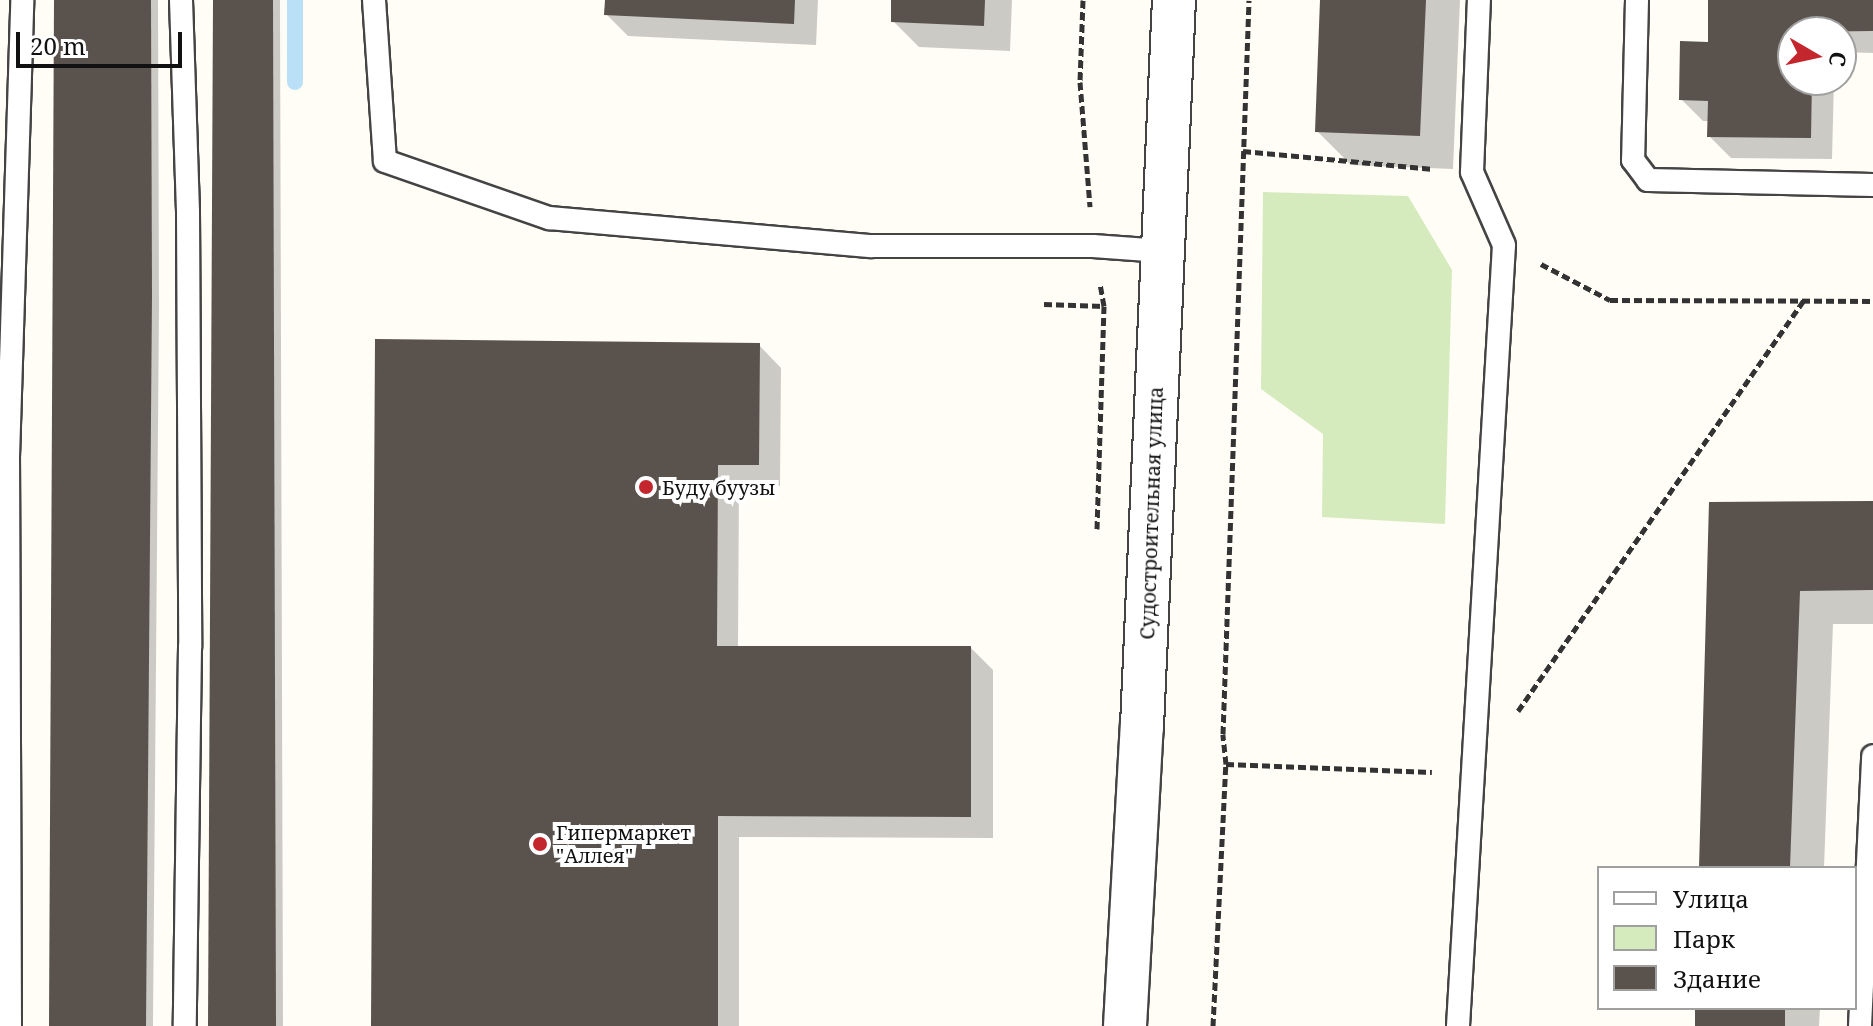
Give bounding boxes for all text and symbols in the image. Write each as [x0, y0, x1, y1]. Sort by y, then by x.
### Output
scale bar [20, 16, 186, 66]
north arrow [1777, 16, 1857, 96]
text: 20 m [30, 29, 86, 62]
text: С [1823, 50, 1855, 69]
street label: Судостроительная улица [1135, 386, 1167, 640]
place label: Буду буузы [662, 475, 775, 499]
marker: Буду буузы [637, 478, 655, 496]
place label: Гипермаркет "Аллея" [556, 820, 691, 867]
marker: Гипермаркет "Аллея" [531, 835, 549, 853]
legend [1597, 866, 1857, 1010]
text: Улица [1673, 882, 1749, 915]
text: Парк [1673, 922, 1735, 955]
text: Здание [1673, 962, 1761, 995]

